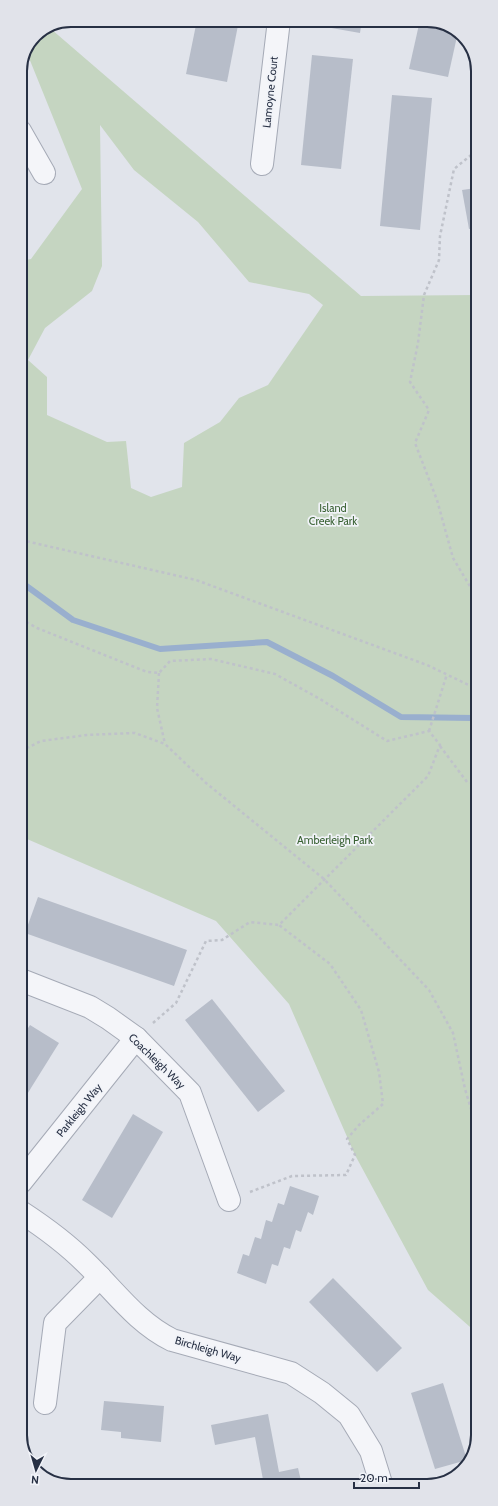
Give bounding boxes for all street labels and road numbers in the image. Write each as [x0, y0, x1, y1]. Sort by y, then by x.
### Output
street label: Lamoyne Court [259, 55, 281, 128]
street label: Coachleigh Way [126, 1030, 189, 1092]
street label: Parkleigh Way [53, 1080, 105, 1140]
street label: Birchleigh Way [173, 1333, 243, 1365]

